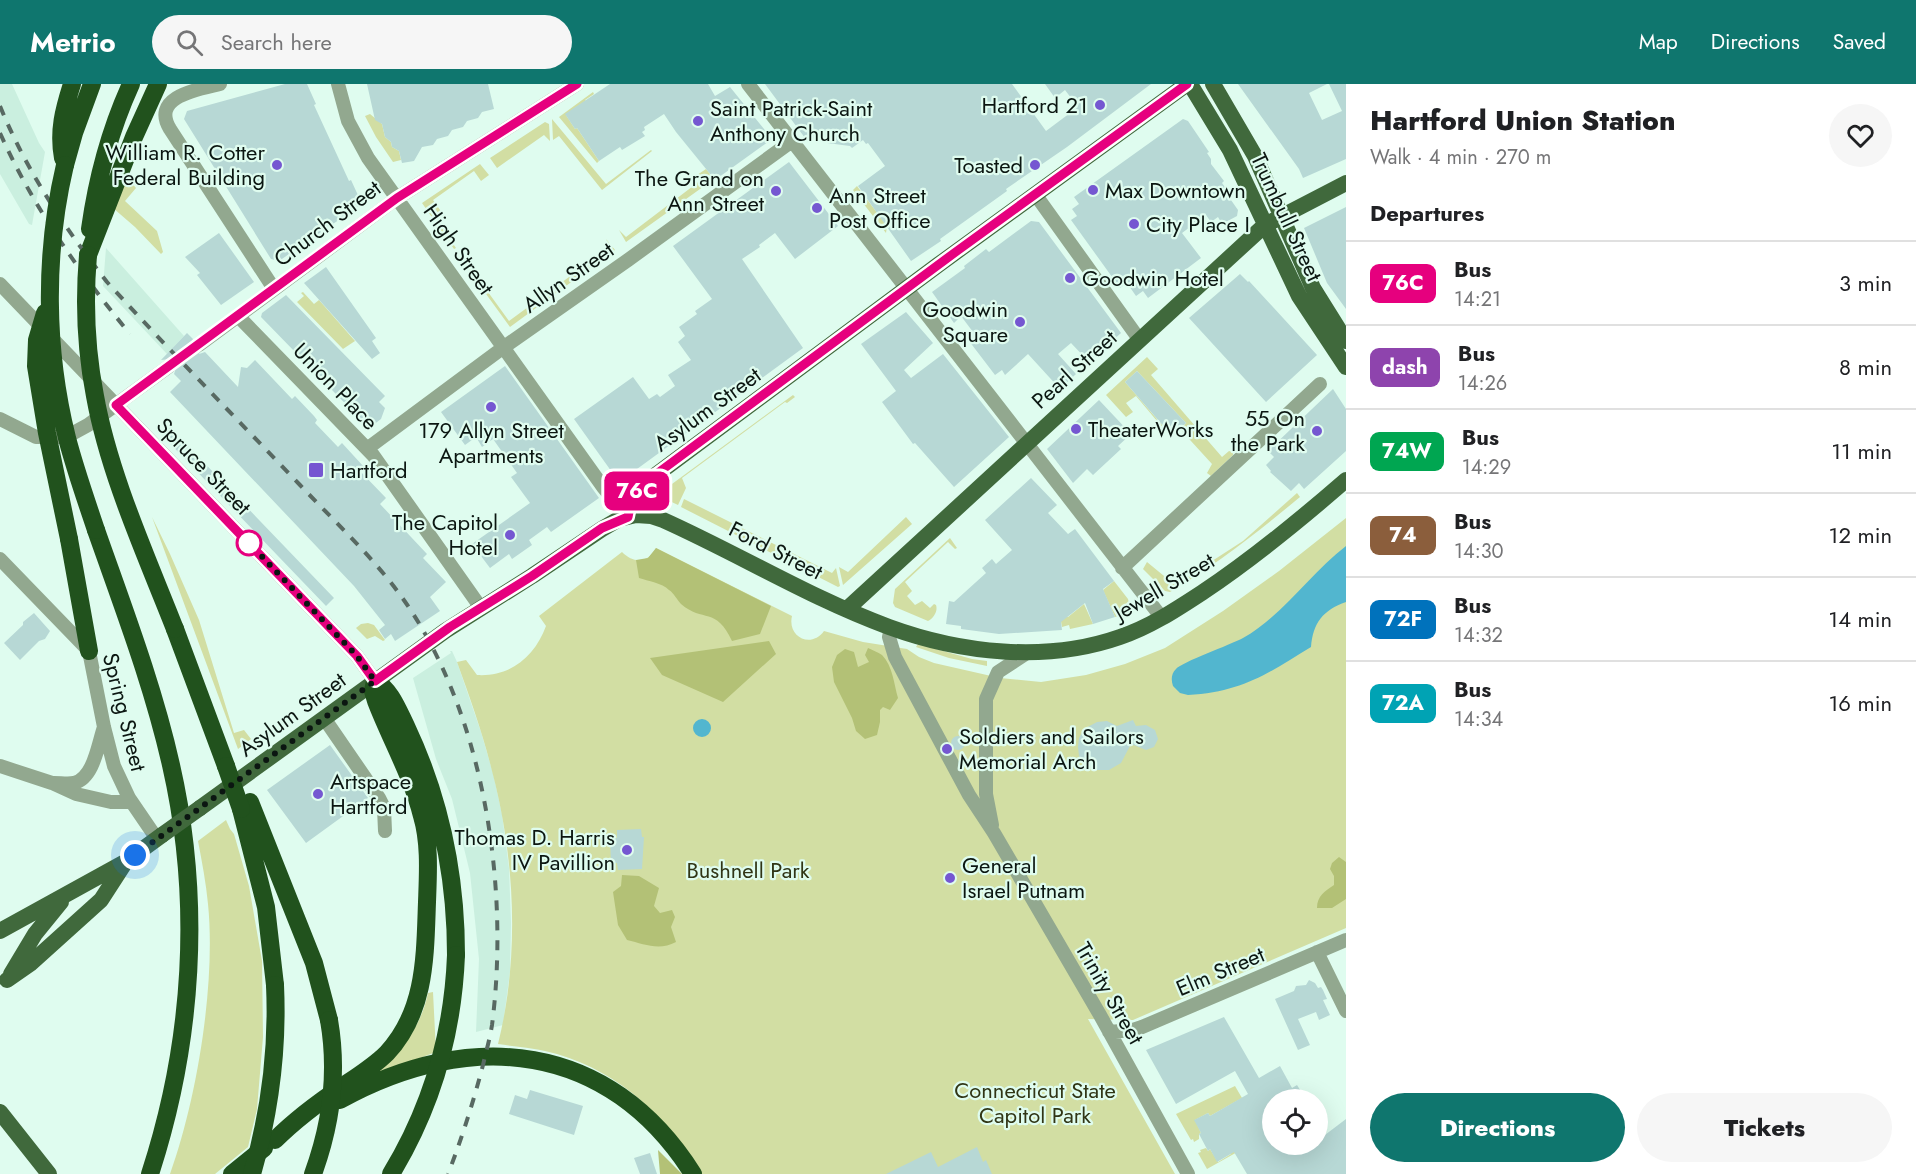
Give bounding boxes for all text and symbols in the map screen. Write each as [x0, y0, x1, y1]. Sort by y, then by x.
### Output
search box [152, 15, 572, 69]
text: Metrio [30, 22, 116, 63]
icon: search [173, 26, 206, 59]
text: Search here [221, 26, 332, 58]
text: Map [1639, 27, 1678, 57]
text: Directions [1711, 27, 1800, 57]
text: Saved [1833, 27, 1886, 57]
place label: Hartford 21 [981, 89, 1088, 121]
place label: Saint Patrick-Saint Anthony Church [710, 92, 873, 149]
marker: Hartford 21 [1093, 98, 1107, 112]
text: Hartford Union Station [1370, 100, 1675, 141]
button: heart [1829, 104, 1892, 167]
marker: Saint Patrick-Saint Anthony Church [691, 114, 705, 128]
place label: William R. Cotter Federal Building [105, 136, 265, 193]
text: Walk · 4 min · 270 m [1370, 143, 1551, 172]
street label: Trumbull Street [1243, 148, 1331, 287]
place label: Toasted [954, 149, 1023, 181]
marker: William R. Cotter Federal Building [270, 158, 284, 172]
marker: Toasted [1028, 158, 1042, 172]
place label: The Grand on Ann Street [635, 162, 765, 219]
street label: Church Street [267, 172, 388, 274]
place label: Max Downtown [1105, 174, 1246, 206]
place label: Ann Street Post Office [829, 179, 931, 236]
marker: Max Downtown [1086, 183, 1100, 197]
marker: The Grand on Ann Street [769, 184, 783, 198]
street label: High Street [416, 197, 503, 302]
text: Departures [1370, 197, 1484, 229]
marker: Ann Street Post Office [810, 201, 824, 215]
place label: City Place I [1146, 208, 1250, 240]
marker: City Place I [1127, 217, 1141, 231]
street label: Allyn Street [516, 233, 621, 320]
text: Bus [1454, 253, 1491, 285]
place label: Goodwin Hotel [1082, 262, 1224, 294]
text: 3 min [1839, 267, 1892, 299]
text: 76C [1382, 268, 1424, 298]
marker: Goodwin Hotel [1063, 271, 1077, 285]
text: 14:21 [1454, 285, 1501, 314]
place label: Goodwin Square [922, 293, 1008, 350]
marker: Goodwin Square [1013, 315, 1027, 329]
street label: Pearl Street [1024, 321, 1124, 416]
street label: Union Place [286, 335, 386, 437]
text: Bus [1458, 337, 1495, 369]
text: 8 min [1839, 351, 1892, 383]
text: dash [1382, 352, 1428, 382]
street label: Asylum Street [647, 359, 768, 459]
text: 14:26 [1458, 369, 1507, 398]
marker: 179 Allyn Street Apartments [484, 400, 498, 414]
place label: 55 On the Park [1231, 402, 1305, 459]
street label: Spruce Street [149, 410, 259, 522]
place label: TheaterWorks [1088, 413, 1213, 445]
place label: 179 Allyn Street Apartments [418, 414, 565, 471]
text: Bus [1462, 421, 1499, 453]
marker: TheaterWorks [1069, 422, 1083, 436]
marker: 55 On the Park [1310, 424, 1324, 438]
text: 11 min [1831, 435, 1892, 467]
text: 74W [1382, 436, 1432, 466]
text: 14:29 [1462, 453, 1511, 482]
place label: Hartford [330, 454, 408, 486]
marker: Hartford [307, 461, 325, 479]
line badge: 76C [602, 472, 672, 510]
text: 76C [616, 476, 658, 506]
text: Bus [1454, 505, 1491, 537]
place label: The Capitol Hotel [392, 506, 498, 563]
street label: Ford Street [724, 513, 829, 588]
text: 12 min [1829, 519, 1892, 551]
text: 74 [1389, 520, 1417, 550]
marker: The Capitol Hotel [503, 528, 517, 542]
unlabelled marker [236, 530, 262, 556]
text: 14:30 [1454, 537, 1504, 566]
street label: Jewell Street [1105, 544, 1221, 629]
text: Bus [1454, 589, 1491, 621]
text: 14 min [1828, 603, 1892, 635]
text: 72F [1384, 604, 1422, 634]
text: 14:32 [1454, 621, 1503, 650]
street label: Spring Street [95, 649, 155, 775]
street label: Asylum Street [232, 664, 353, 764]
text: Bus [1454, 673, 1491, 705]
text: 16 min [1828, 687, 1892, 719]
text: 72A [1382, 688, 1424, 718]
text: 14:34 [1454, 705, 1503, 734]
place label: Soldiers and Sailors Memorial Arch [959, 720, 1144, 777]
marker: Soldiers and Sailors Memorial Arch [940, 742, 954, 756]
place label: Artspace Hartford [330, 765, 411, 822]
marker: Artspace Hartford [311, 787, 325, 801]
place label: Thomas D. Harris IV Pavillion [455, 821, 615, 878]
your location [120, 840, 150, 870]
marker: Thomas D. Harris IV Pavillion [620, 843, 634, 857]
place label: General Israel Putnam [962, 849, 1085, 906]
park label: Bushnell Park [686, 854, 810, 886]
marker: General Israel Putnam [943, 871, 957, 885]
street label: Trinity Street [1068, 936, 1152, 1051]
street label: Elm Street [1171, 938, 1270, 1004]
park label: Connecticut State Capitol Park [954, 1074, 1116, 1131]
map controls [1262, 1089, 1328, 1155]
button: locate [1262, 1089, 1328, 1155]
button: Directions [1370, 1093, 1625, 1162]
button: Tickets [1637, 1093, 1892, 1162]

